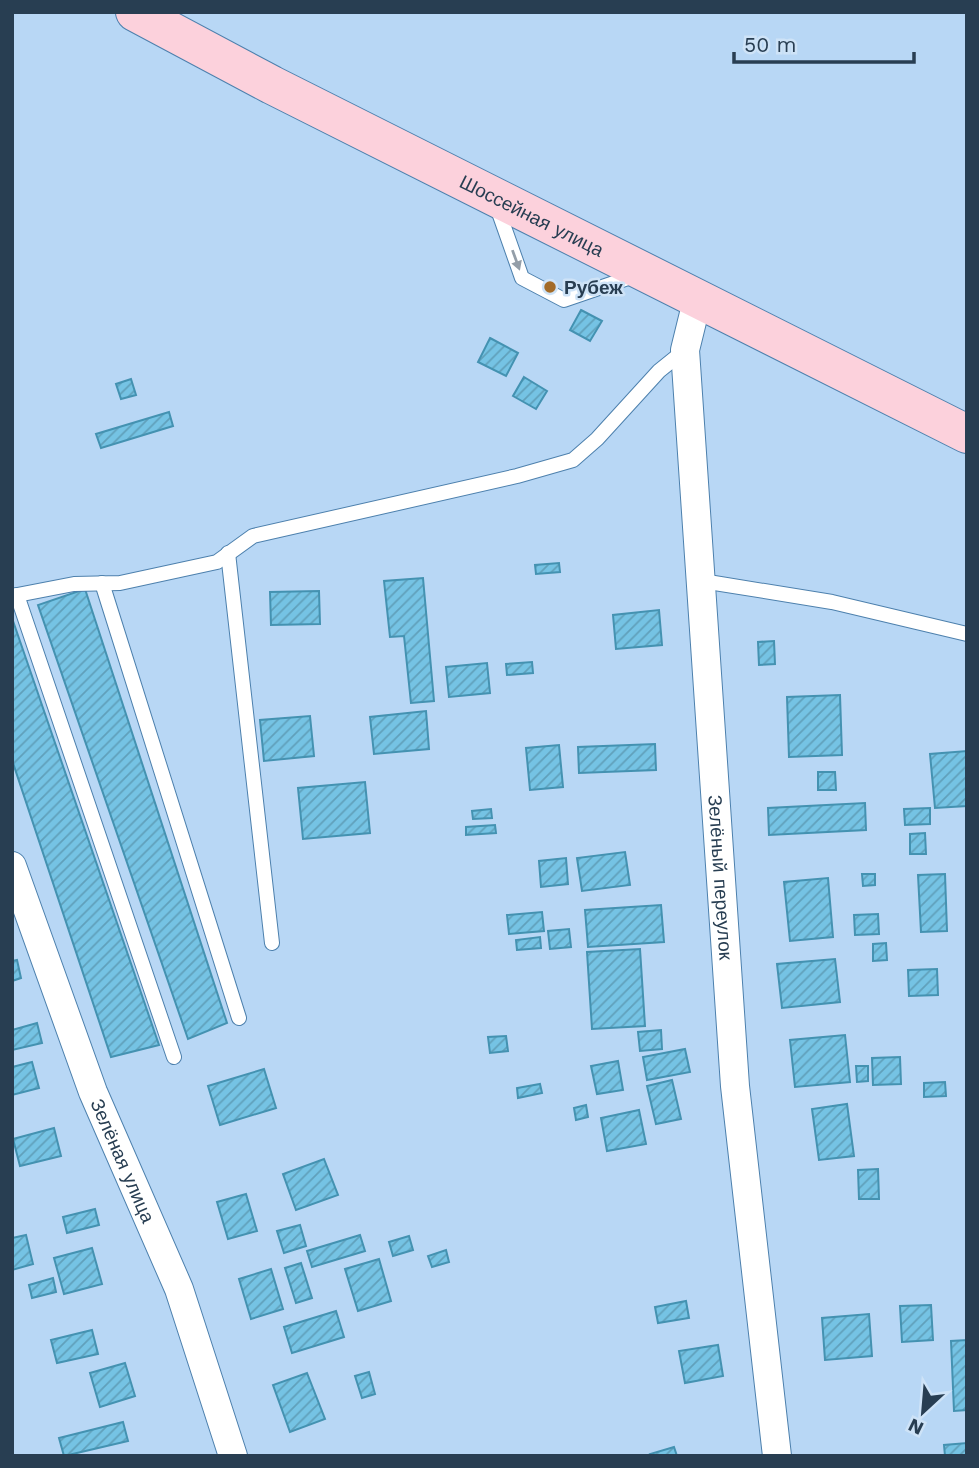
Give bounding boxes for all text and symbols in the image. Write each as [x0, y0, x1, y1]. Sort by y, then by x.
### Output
scale bar [734, 21, 914, 65]
text: 50 m [744, 32, 796, 57]
street label: Шоссейная улица [456, 170, 608, 261]
one-way arrow [511, 249, 522, 270]
place label: Рубеж [564, 276, 623, 299]
marker: Рубеж [542, 279, 558, 295]
street label: Зелёный переулок [704, 794, 738, 961]
street label: Зелёная улица [86, 1095, 160, 1227]
north arrow [888, 1377, 958, 1447]
text: N [904, 1413, 927, 1440]

